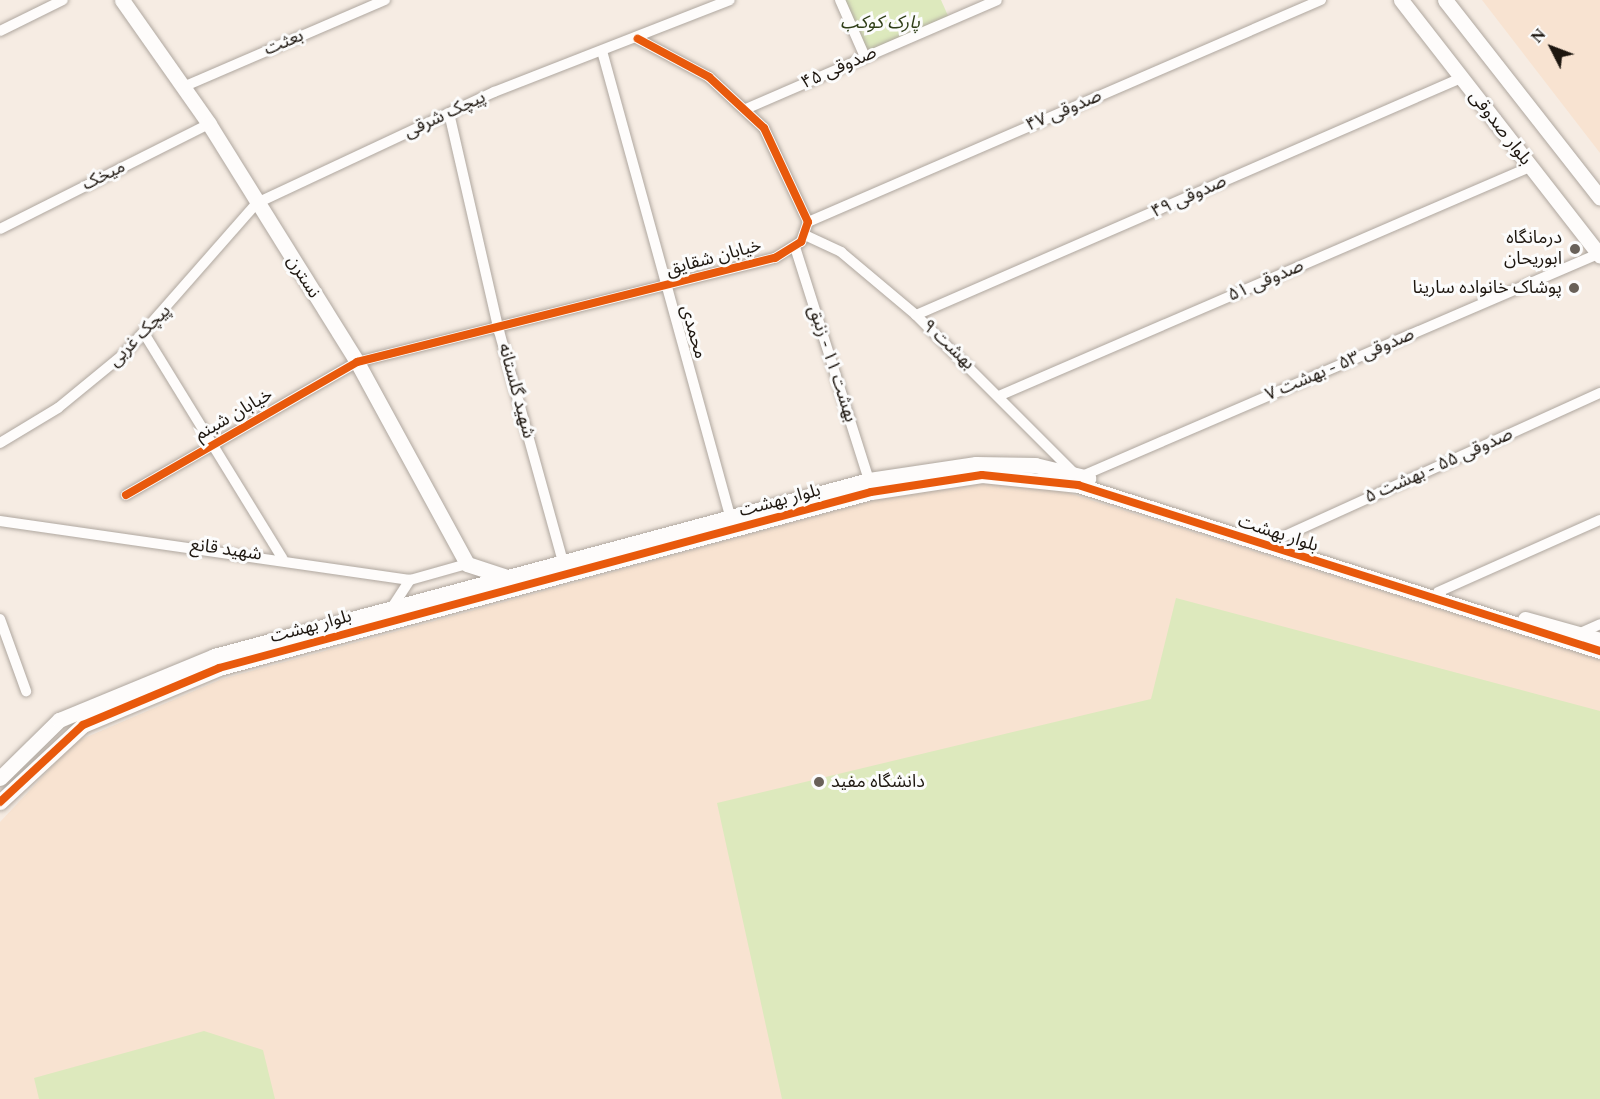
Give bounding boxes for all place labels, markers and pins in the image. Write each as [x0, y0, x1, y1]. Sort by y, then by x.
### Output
place label: درمانگاه ابوریحان [1504, 228, 1562, 270]
marker: درمانگاه ابوریحان [1566, 240, 1584, 258]
place label: پوشاک خانواده سارینا [1412, 277, 1562, 299]
marker: پوشاک خانواده سارینا [1567, 281, 1581, 295]
place label: دانشگاه مفید [831, 771, 925, 793]
marker: دانشگاه مفید [812, 775, 826, 789]

